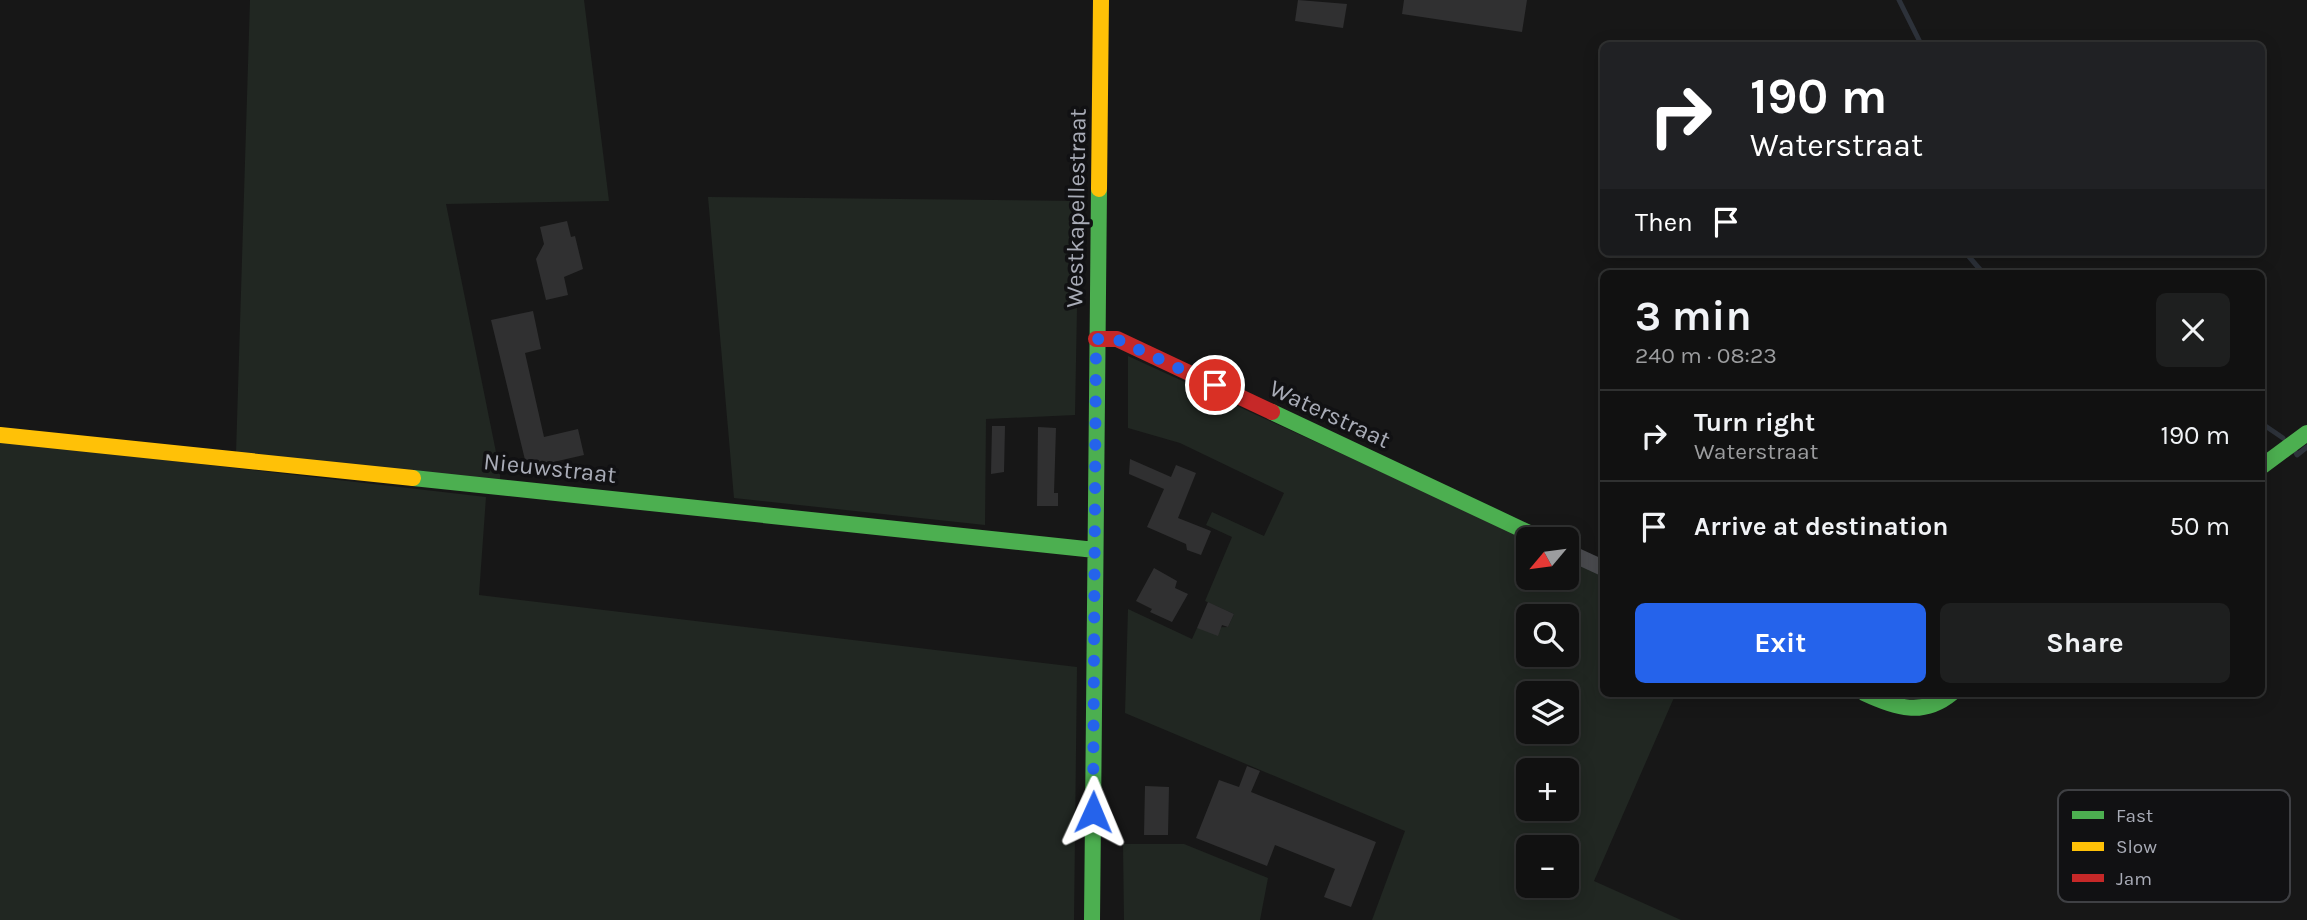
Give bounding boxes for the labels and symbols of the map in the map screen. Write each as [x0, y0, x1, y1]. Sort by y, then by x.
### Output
street label: Westkapellestraat [1060, 108, 1092, 308]
pin [1185, 355, 1245, 415]
street label: Waterstraat [1265, 374, 1395, 454]
street label: Nieuwstraat [482, 447, 618, 489]
north arrow [1516, 527, 1578, 590]
position arrow [1056, 775, 1130, 849]
legend [2058, 790, 2290, 902]
text: Fast [2116, 805, 2153, 827]
text: Slow [2116, 836, 2157, 858]
text: Jam [2116, 868, 2152, 890]

